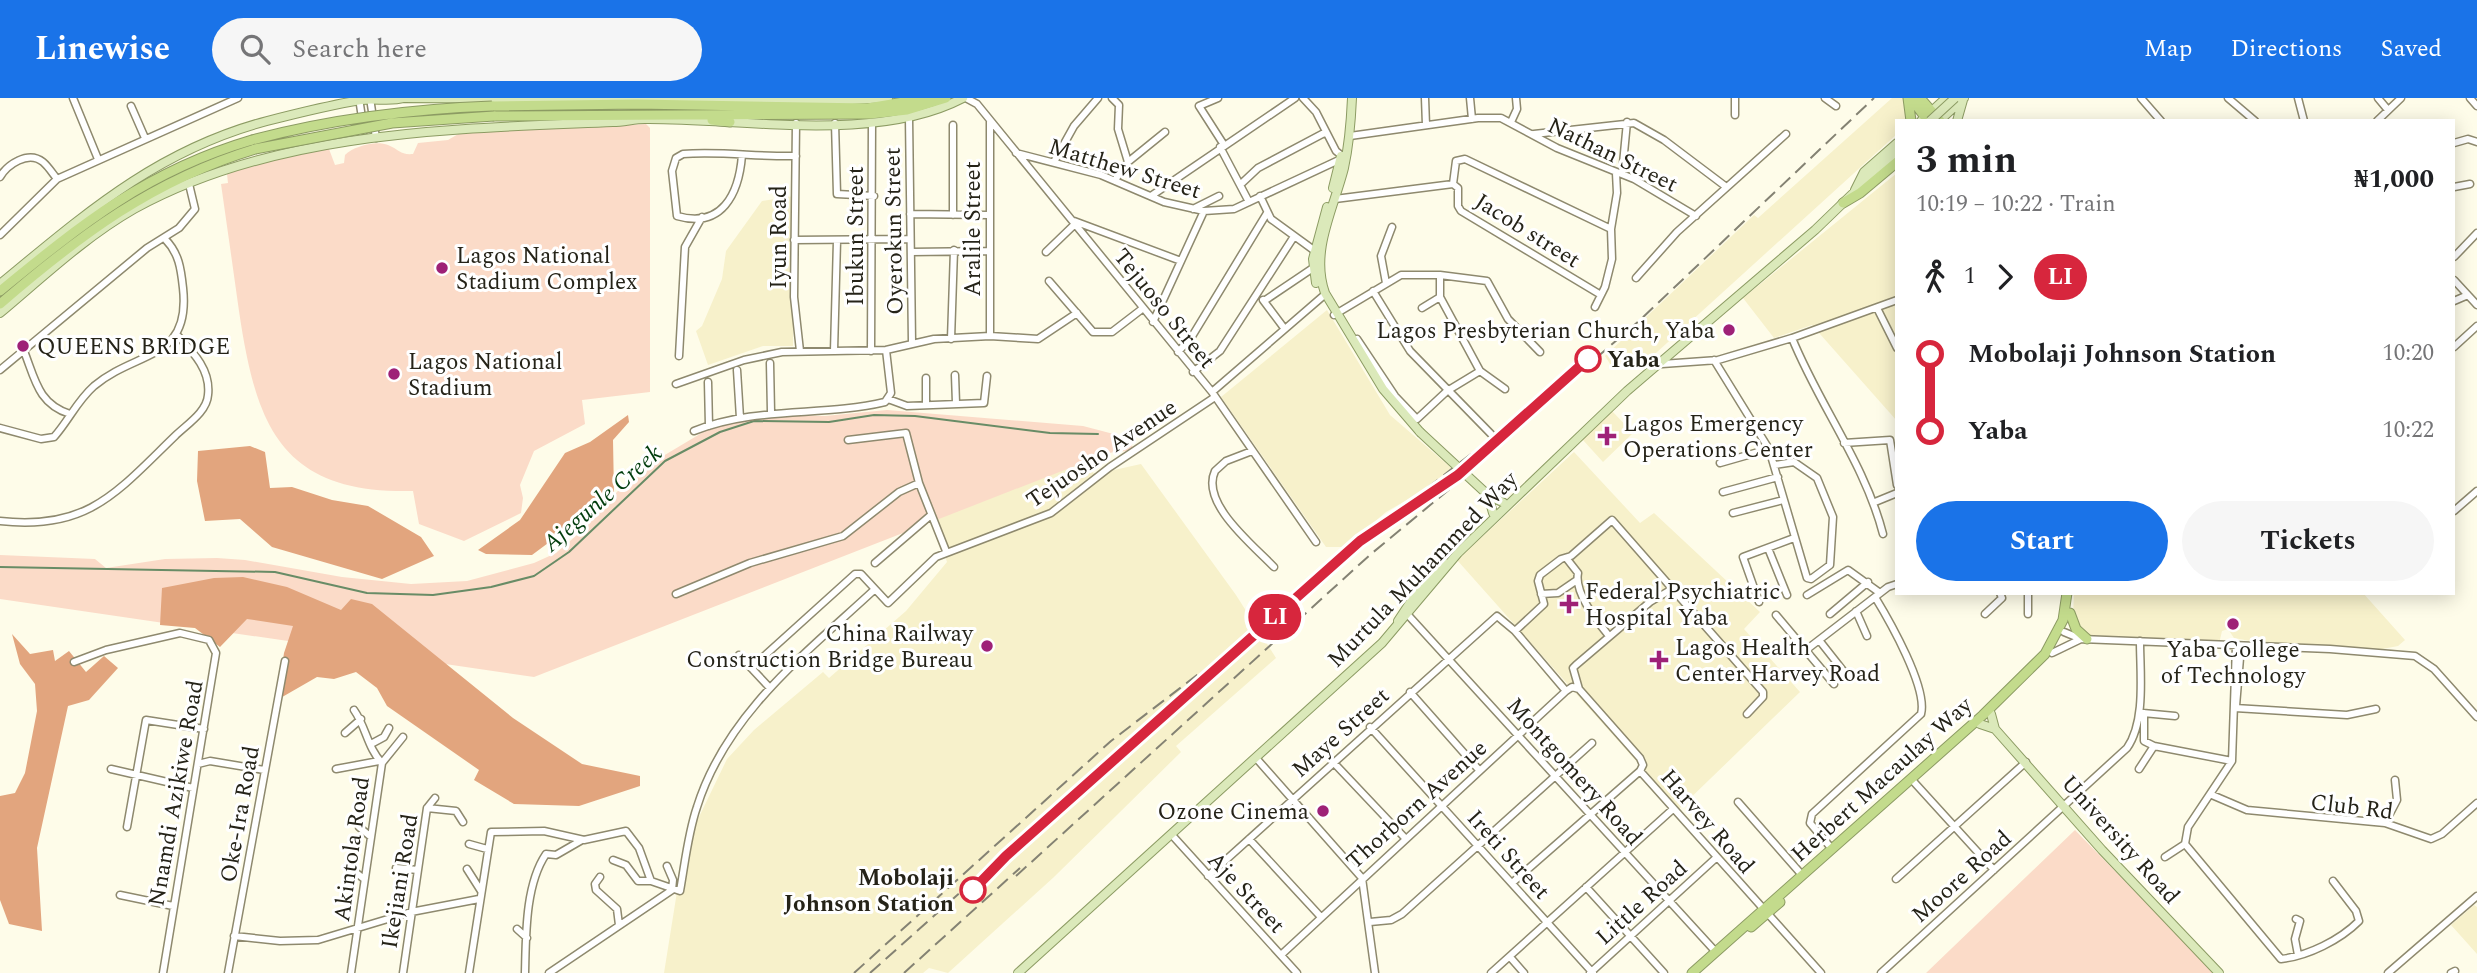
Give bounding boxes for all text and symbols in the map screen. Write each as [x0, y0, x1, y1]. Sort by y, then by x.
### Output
search box [212, 18, 702, 81]
text: Linewise [35, 24, 170, 74]
text: Search here [292, 29, 427, 69]
icon: search [236, 30, 274, 68]
text: Map [2144, 31, 2192, 67]
text: Directions [2230, 31, 2342, 67]
text: Saved [2380, 31, 2442, 67]
street label: Nathan Street [1541, 109, 1684, 202]
street label: Matthew Street [1044, 130, 1205, 209]
text: 3 min [1916, 132, 2017, 190]
street label: Oyerokun Street [876, 147, 913, 315]
text: ₦1,000 [2354, 159, 2434, 199]
street label: Aralile Street [956, 161, 991, 297]
street label: Ibukun Street [839, 166, 874, 306]
street label: Iyun Road [762, 185, 797, 289]
street label: Jacob street [1467, 185, 1587, 278]
text: 10:19 – 10:22 · Train [1916, 187, 2116, 222]
place label: Lagos National Stadium Complex [456, 239, 637, 300]
street label: Tejuoso Street [1104, 241, 1224, 377]
icon: walk [1916, 258, 1954, 296]
icon: forward [1986, 258, 2024, 296]
text: 1 [1964, 259, 1976, 294]
text: LI [2048, 259, 2073, 295]
marker: Lagos National Stadium Complex [434, 260, 450, 276]
place label: Lagos Presbyterian Church, Yaba [1376, 314, 1715, 349]
marker: Lagos Presbyterian Church, Yaba [1721, 322, 1737, 338]
place label: QUEENS BRIDGE [37, 330, 230, 365]
text: Mobolaji Johnson Station [1968, 334, 2276, 374]
text: 10:20 [2382, 336, 2434, 371]
marker: QUEENS BRIDGE [15, 338, 31, 354]
place label: Yaba [1607, 343, 1660, 378]
place label: Lagos National Stadium [408, 345, 562, 406]
marker: Yaba [1575, 346, 1601, 372]
marker: Lagos National Stadium [386, 366, 402, 382]
street label: Tejuosho Avenue [1019, 391, 1184, 518]
place label: Lagos Emergency Operations Center [1623, 407, 1813, 468]
text: Yaba [1968, 411, 2028, 451]
text: 10:22 [2382, 413, 2434, 448]
marker: Lagos Emergency Operations Center [1597, 426, 1617, 446]
water label: Ajegunle Creek [534, 436, 671, 562]
street label: Murtula Muhammed Way [1320, 463, 1527, 676]
button: Start [1916, 501, 2168, 581]
button: Tickets [2182, 501, 2434, 581]
place label: Federal Psychiatric Hospital Yaba [1585, 575, 1780, 636]
line badge: LI [1244, 594, 1306, 640]
marker: Federal Psychiatric Hospital Yaba [1559, 594, 1579, 614]
text: LI [1262, 599, 1288, 635]
marker: Yaba College of Technology [2225, 616, 2241, 632]
place label: China Railway Construction Bridge Bureau [686, 617, 974, 678]
place label: Lagos Health Center Harvey Road [1675, 631, 1880, 692]
place label: Yaba College of Technology [2161, 633, 2306, 694]
marker: China Railway Construction Bridge Bureau [979, 638, 995, 654]
marker: Lagos Health Center Harvey Road [1649, 650, 1669, 670]
street label: Nnamdi Azikiwe Road [139, 677, 214, 909]
street label: Maye Street [1284, 679, 1398, 787]
street label: Herbert Macaulay Way [1784, 688, 1981, 871]
street label: Montgomery Road [1498, 690, 1650, 854]
street label: Thorborn Avenue [1338, 732, 1496, 878]
street label: Oke-Ira Road [211, 743, 270, 885]
street label: Harvey Road [1651, 762, 1763, 883]
street label: University Road [2052, 767, 2188, 913]
street label: Akintola Road [325, 774, 380, 924]
street label: Club Rd [2308, 785, 2395, 830]
place label: Ozone Cinema [1158, 795, 1309, 830]
street label: Ireti Street [1458, 802, 1558, 908]
marker: Ozone Cinema [1315, 803, 1331, 819]
street label: Ikejiani Road [373, 811, 428, 951]
street label: Moore Road [1904, 822, 2020, 932]
street label: Aje Street [1199, 844, 1293, 942]
street label: Little Road [1588, 852, 1696, 954]
place label: Mobolaji Johnson Station [783, 861, 954, 922]
marker: Mobolaji Johnson Station [960, 877, 986, 903]

